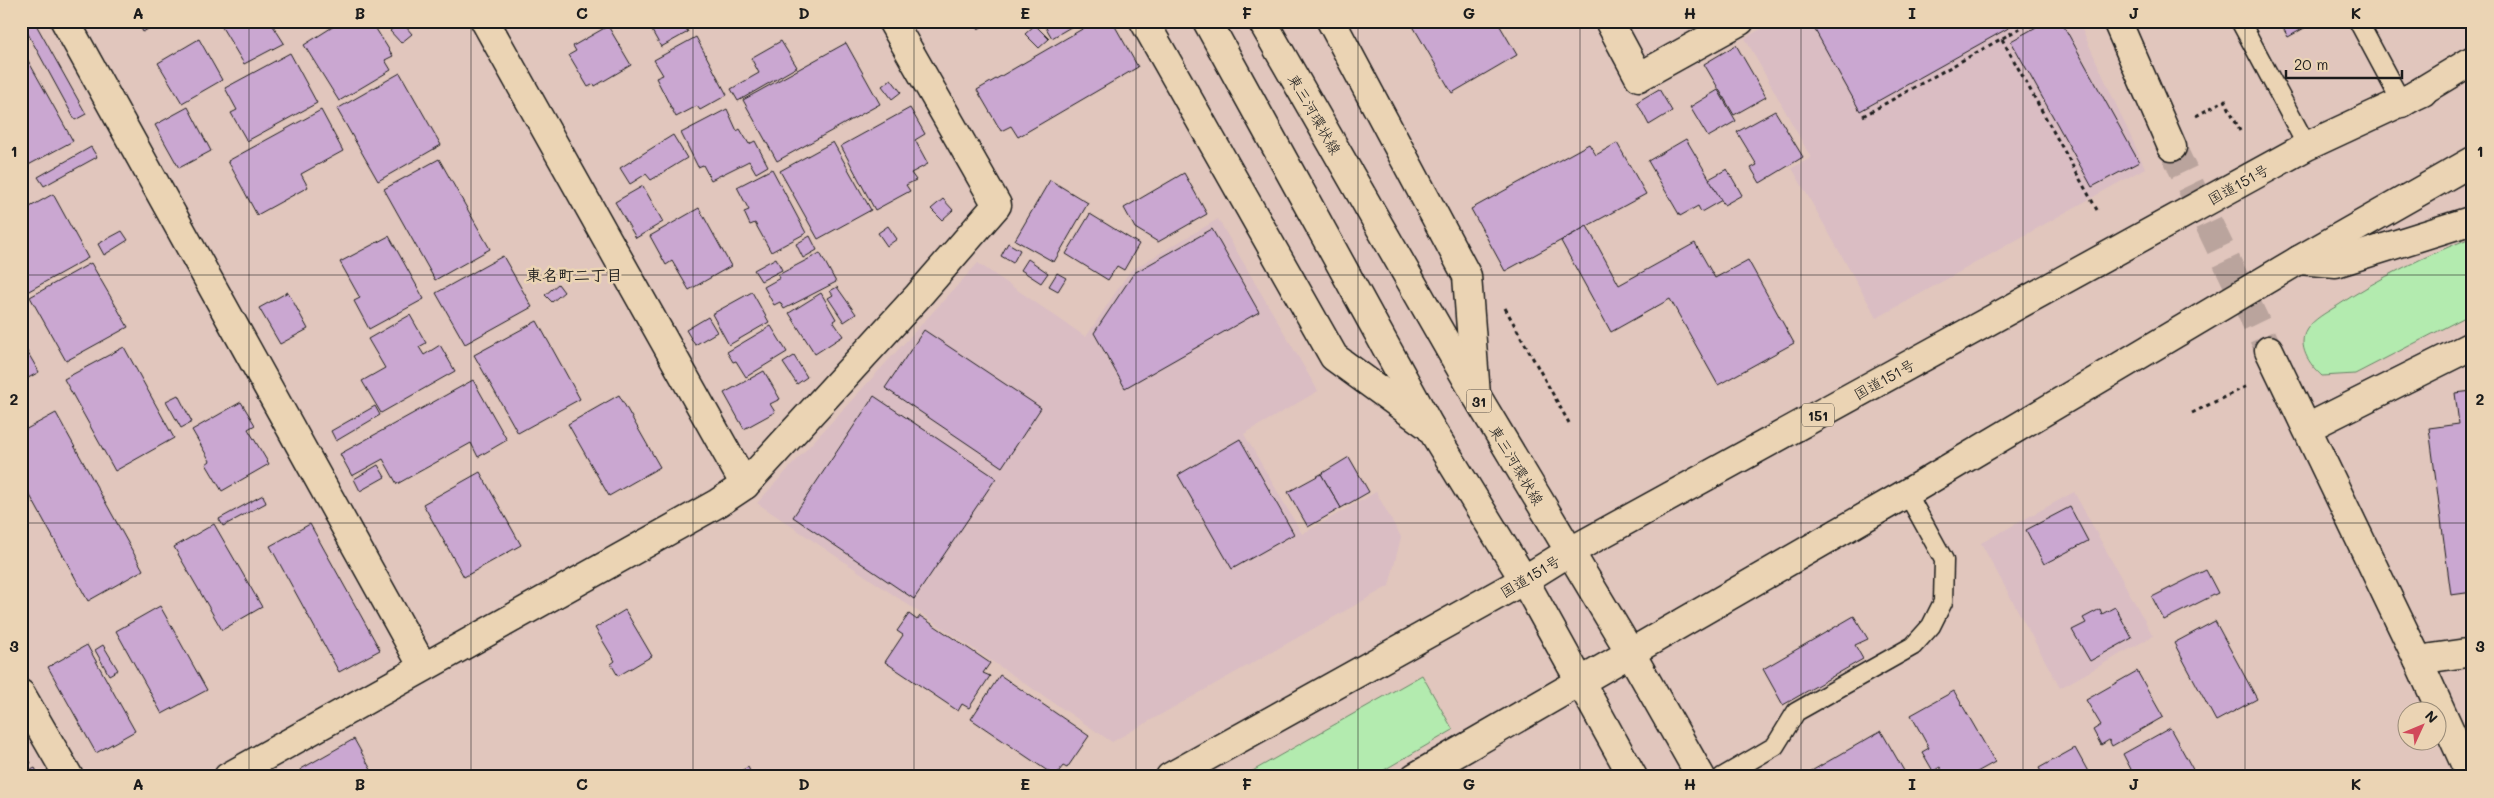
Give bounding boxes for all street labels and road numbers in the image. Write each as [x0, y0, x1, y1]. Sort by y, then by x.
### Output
street label: 東三河環状線 [1284, 70, 1346, 158]
street label: 国道151号 [2204, 159, 2272, 209]
street label: 国道151号 [1850, 354, 1918, 404]
road number: 31 [1466, 390, 1492, 412]
road number: 151 [1802, 404, 1834, 426]
street label: 東三河環状線 [1485, 421, 1549, 509]
street label: 国道151号 [1496, 550, 1564, 602]

